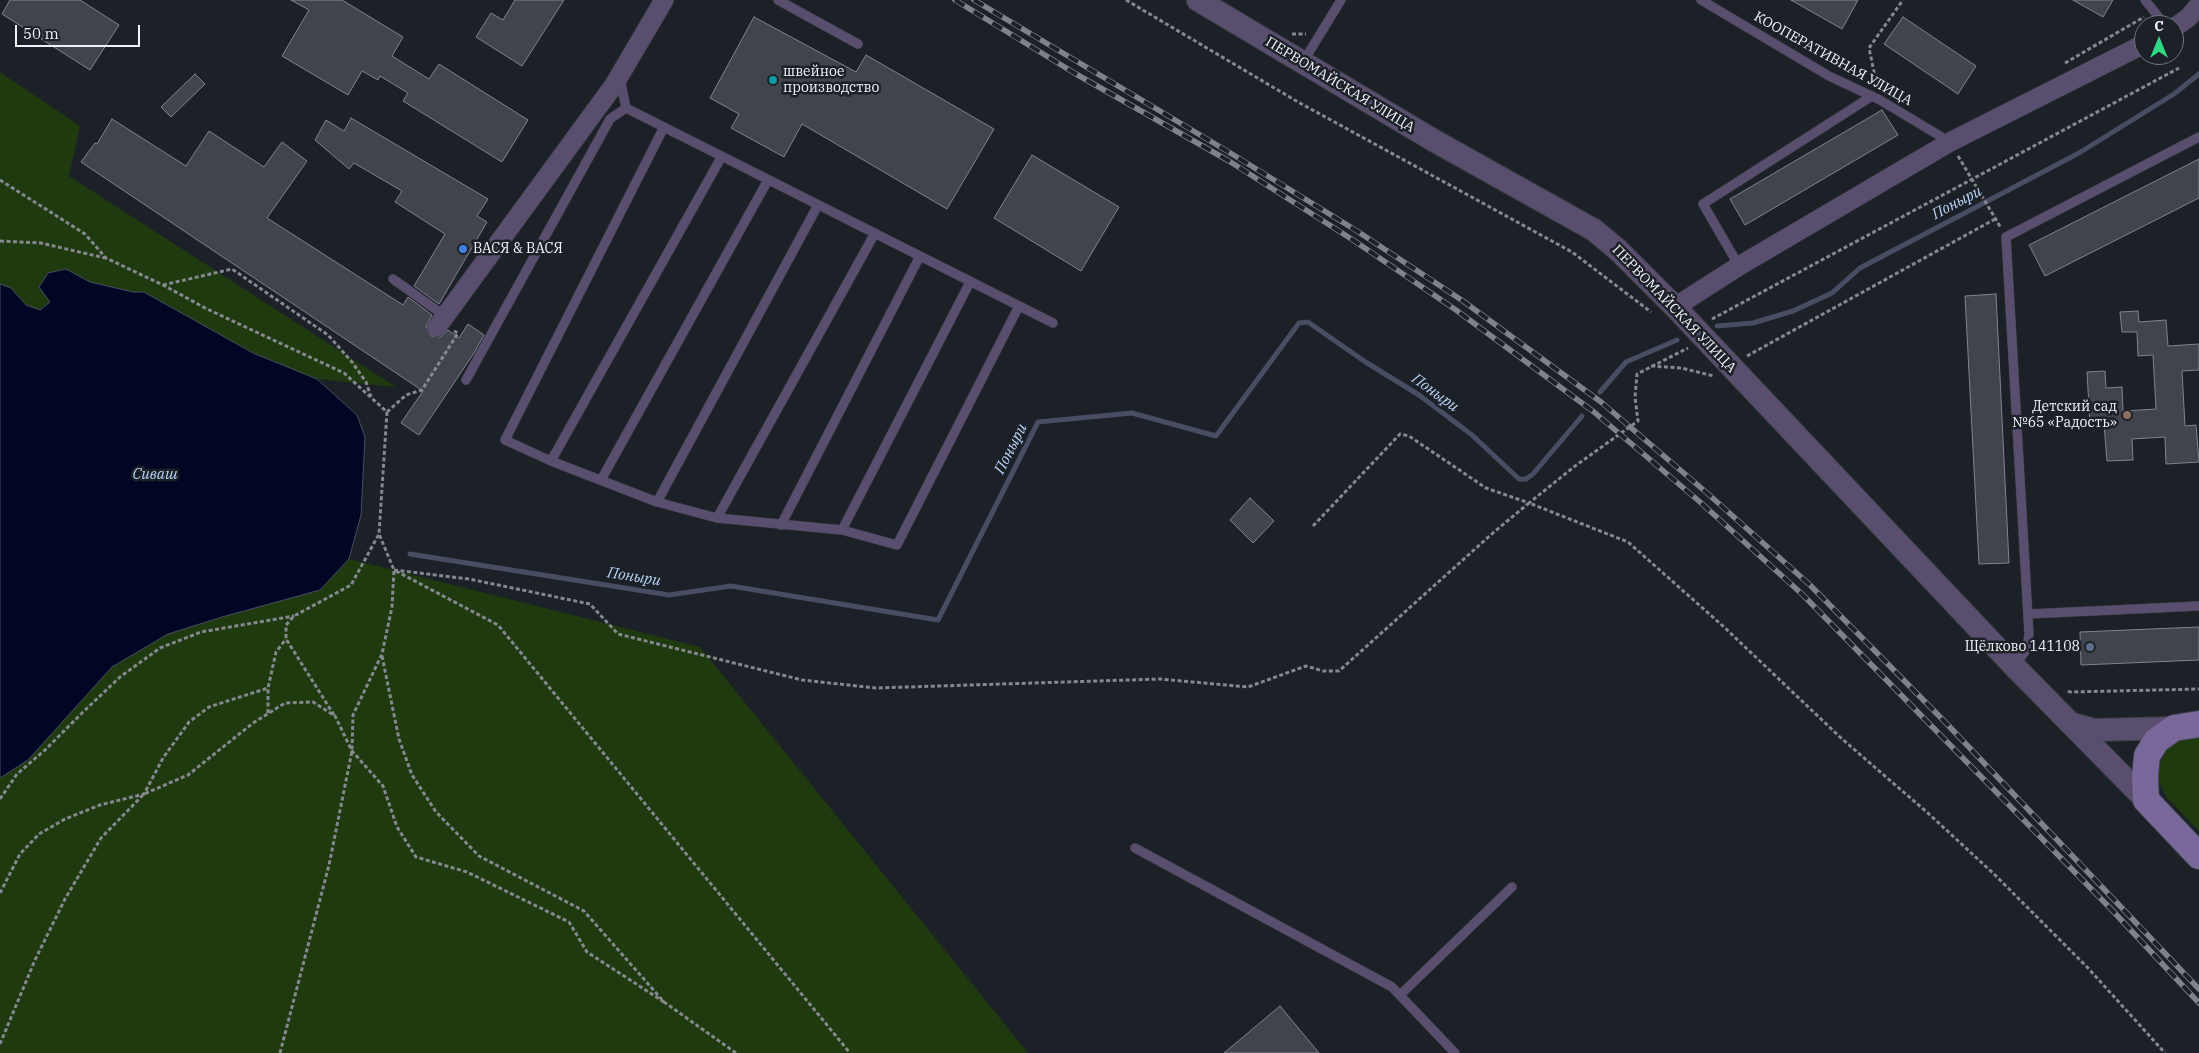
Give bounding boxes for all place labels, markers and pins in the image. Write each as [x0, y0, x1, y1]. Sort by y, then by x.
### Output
place label: швейное производство [783, 64, 879, 96]
marker: швейное производство [767, 74, 779, 86]
place label: ВАСЯ & ВАСЯ [473, 241, 563, 257]
marker: ВАСЯ & ВАСЯ [457, 243, 469, 255]
place label: Детский сад №65 «Радость» [2012, 399, 2117, 432]
marker: Детский сад №65 «Радость» [2121, 409, 2133, 421]
place label: Щёлково 141108 [1965, 639, 2080, 655]
marker: Щёлково 141108 [2084, 641, 2096, 653]

